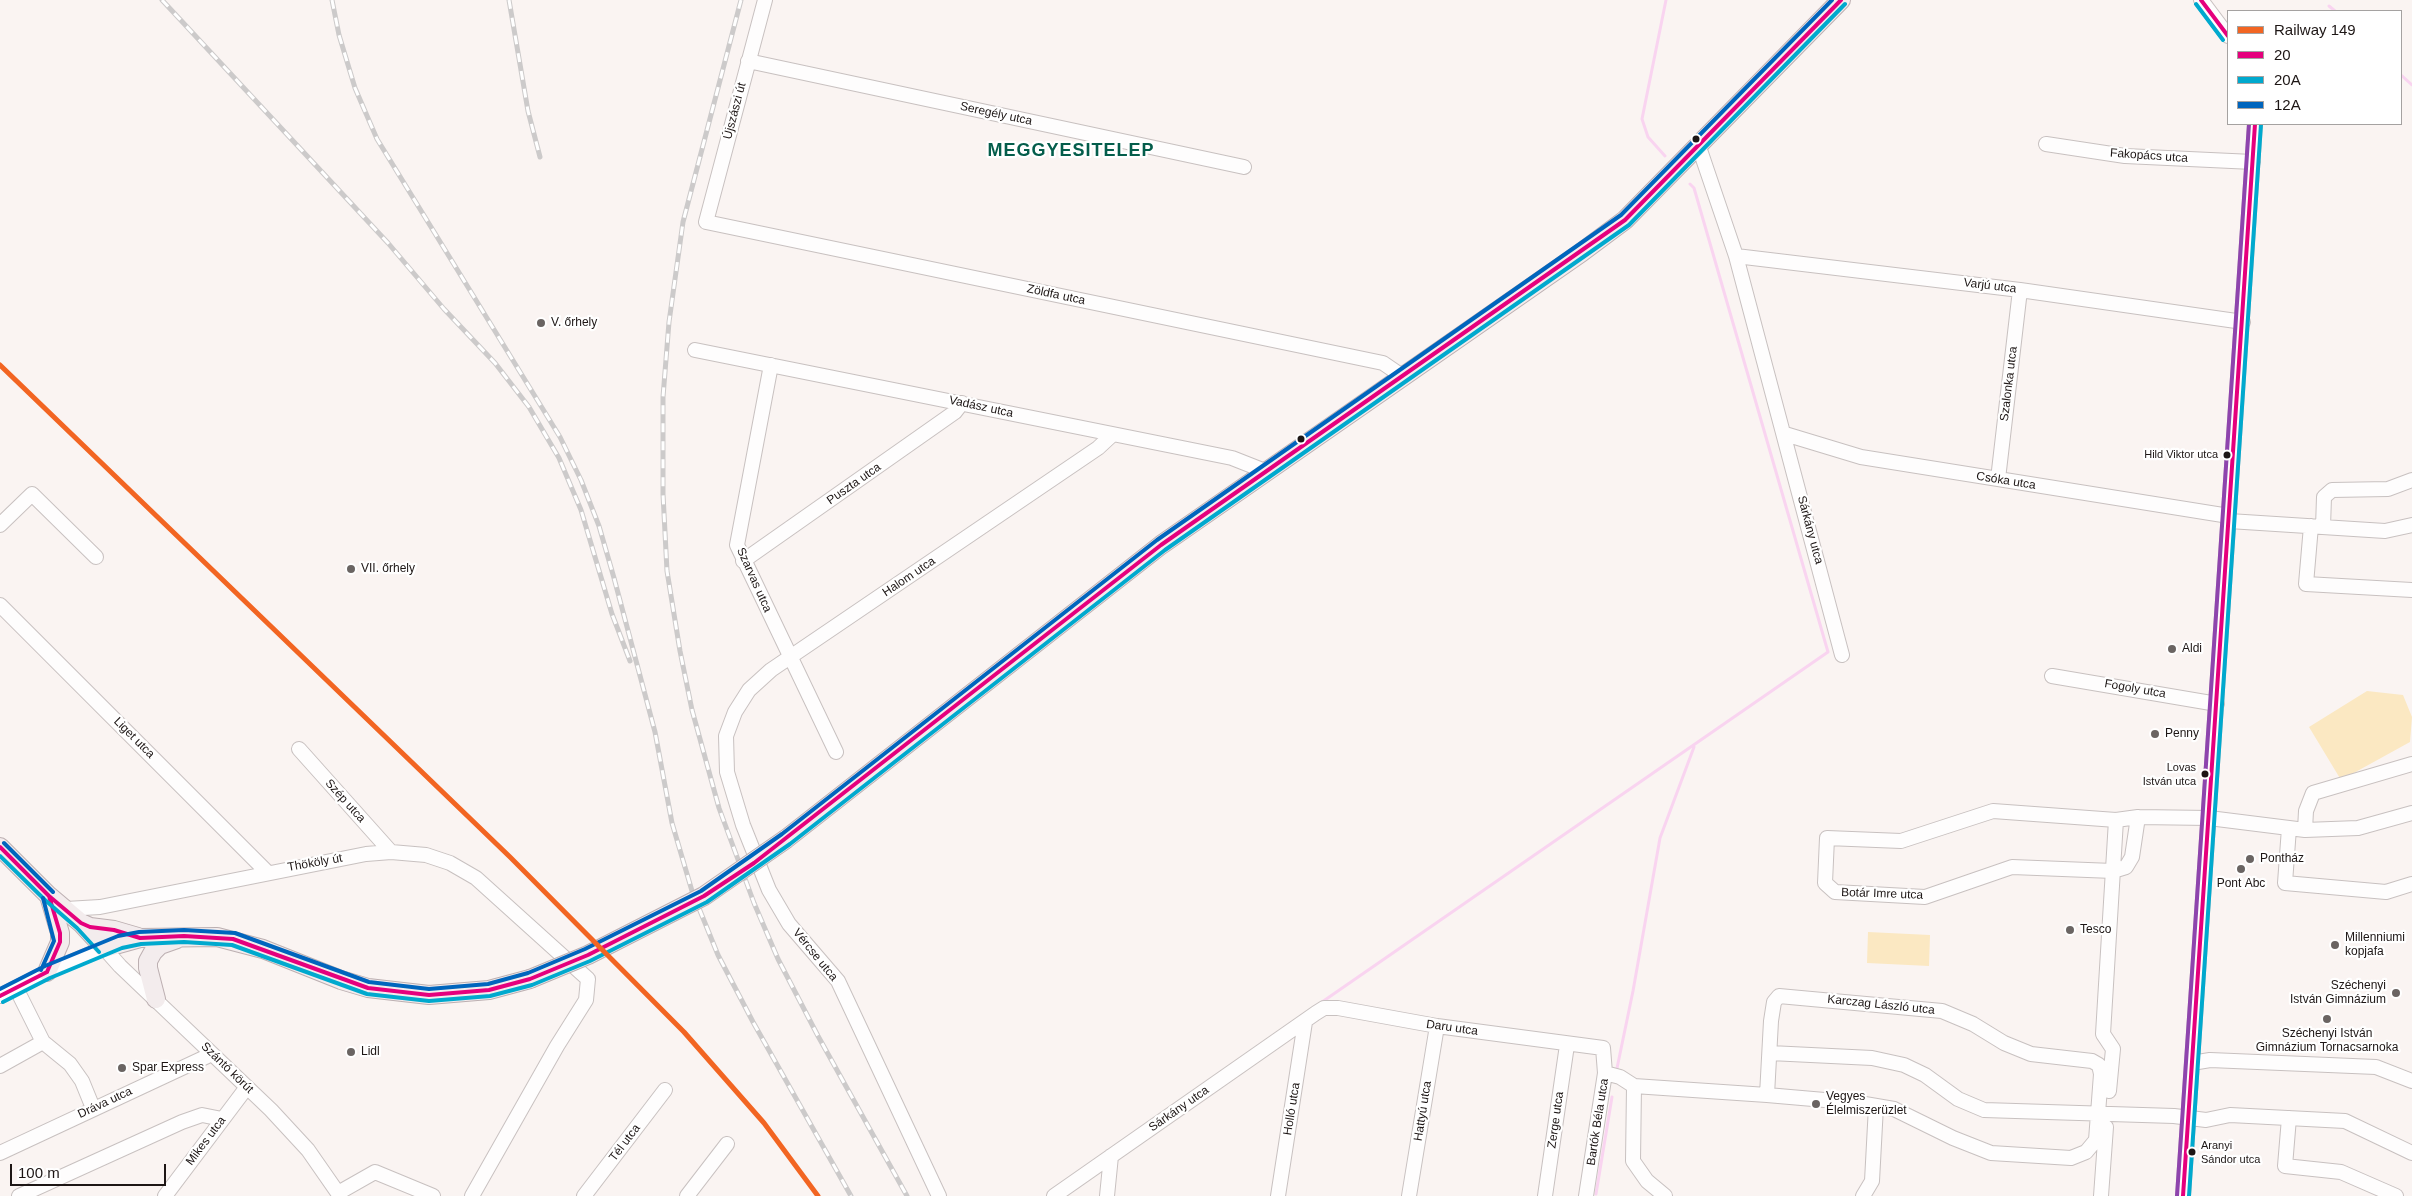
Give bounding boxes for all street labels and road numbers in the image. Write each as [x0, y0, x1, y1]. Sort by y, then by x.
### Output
street label: Újszászi út [721, 81, 749, 141]
street label: Seregély utca [959, 99, 1033, 129]
street label: Fakopács utca [2110, 146, 2188, 166]
street label: Varjú utca [1963, 276, 2017, 296]
street label: Zöldfa utca [1025, 282, 1087, 308]
street label: Szalonka utca [1997, 346, 2021, 422]
street label: Vadász utca [948, 393, 1014, 421]
street label: Puszta utca [824, 460, 884, 508]
street label: Csóka utca [1975, 469, 2037, 493]
street label: Sárkány utca [1794, 494, 1826, 566]
street label: Szarvas utca [733, 545, 775, 615]
street label: Halom utca [880, 554, 938, 600]
street label: Fogoly utca [2103, 677, 2167, 701]
street label: Liget utca [111, 715, 157, 761]
street label: Szép utca [322, 776, 368, 826]
street label: Thököly út [286, 851, 344, 875]
street label: Botár Imre utca [1841, 885, 1923, 903]
street label: Vércse utca [789, 926, 841, 984]
street label: Karczag László utca [1827, 992, 1935, 1018]
street label: Daru utca [1425, 1017, 1479, 1039]
street label: Szántó körút [198, 1039, 256, 1097]
street label: Bartók Béla utca [1584, 1077, 1612, 1167]
street label: Hattyú utca [1411, 1080, 1435, 1142]
street label: Holló utca [1281, 1082, 1303, 1136]
street label: Sárkány utca [1146, 1083, 1212, 1135]
street label: Dráva utca [76, 1084, 134, 1122]
street label: Zerge utca [1545, 1091, 1567, 1149]
street label: Mikes utca [183, 1114, 229, 1168]
street label: Tél utca [606, 1122, 644, 1164]

